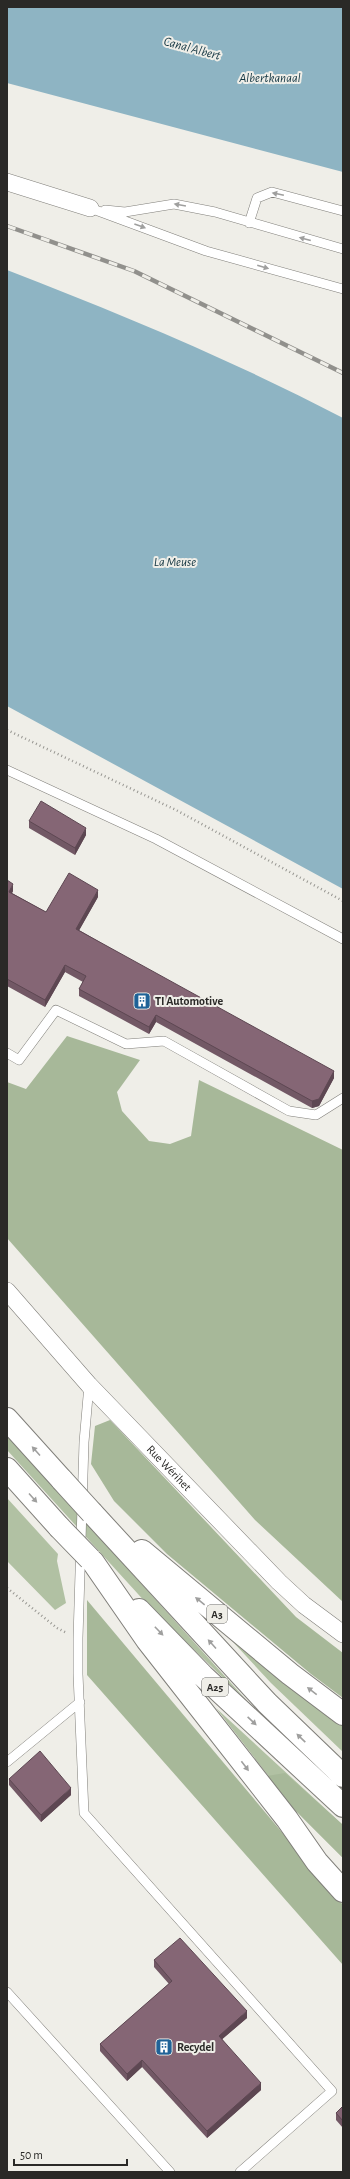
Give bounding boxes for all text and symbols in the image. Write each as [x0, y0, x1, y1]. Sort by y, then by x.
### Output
water label: Canal Albert [162, 35, 222, 63]
water label: Albertkanaal [238, 72, 301, 85]
one-way arrow [272, 191, 284, 197]
one-way arrow [174, 202, 186, 208]
one-way arrow [134, 224, 146, 230]
one-way arrow [299, 236, 311, 242]
one-way arrow [257, 264, 269, 270]
water label: La Meuse [154, 556, 196, 569]
building icon: TI Automotive [132, 991, 152, 1011]
place label: TI Automotive [155, 995, 223, 1007]
street label: Rue Wérihet [144, 1443, 194, 1493]
one-way arrow [31, 1446, 41, 1456]
one-way arrow [28, 1493, 37, 1502]
one-way arrow [194, 1596, 205, 1605]
road number: A3 [207, 1605, 227, 1623]
one-way arrow [154, 1626, 164, 1636]
one-way arrow [207, 1638, 216, 1649]
road number: A25 [202, 1678, 228, 1696]
one-way arrow [306, 1687, 317, 1695]
one-way arrow [247, 1717, 257, 1726]
one-way arrow [296, 1733, 306, 1743]
one-way arrow [241, 1760, 249, 1771]
building icon: Recydel [154, 2037, 174, 2057]
place label: Recydel [177, 2041, 214, 2054]
scale bar [14, 2141, 127, 2167]
text: 50 m [20, 2149, 43, 2161]

